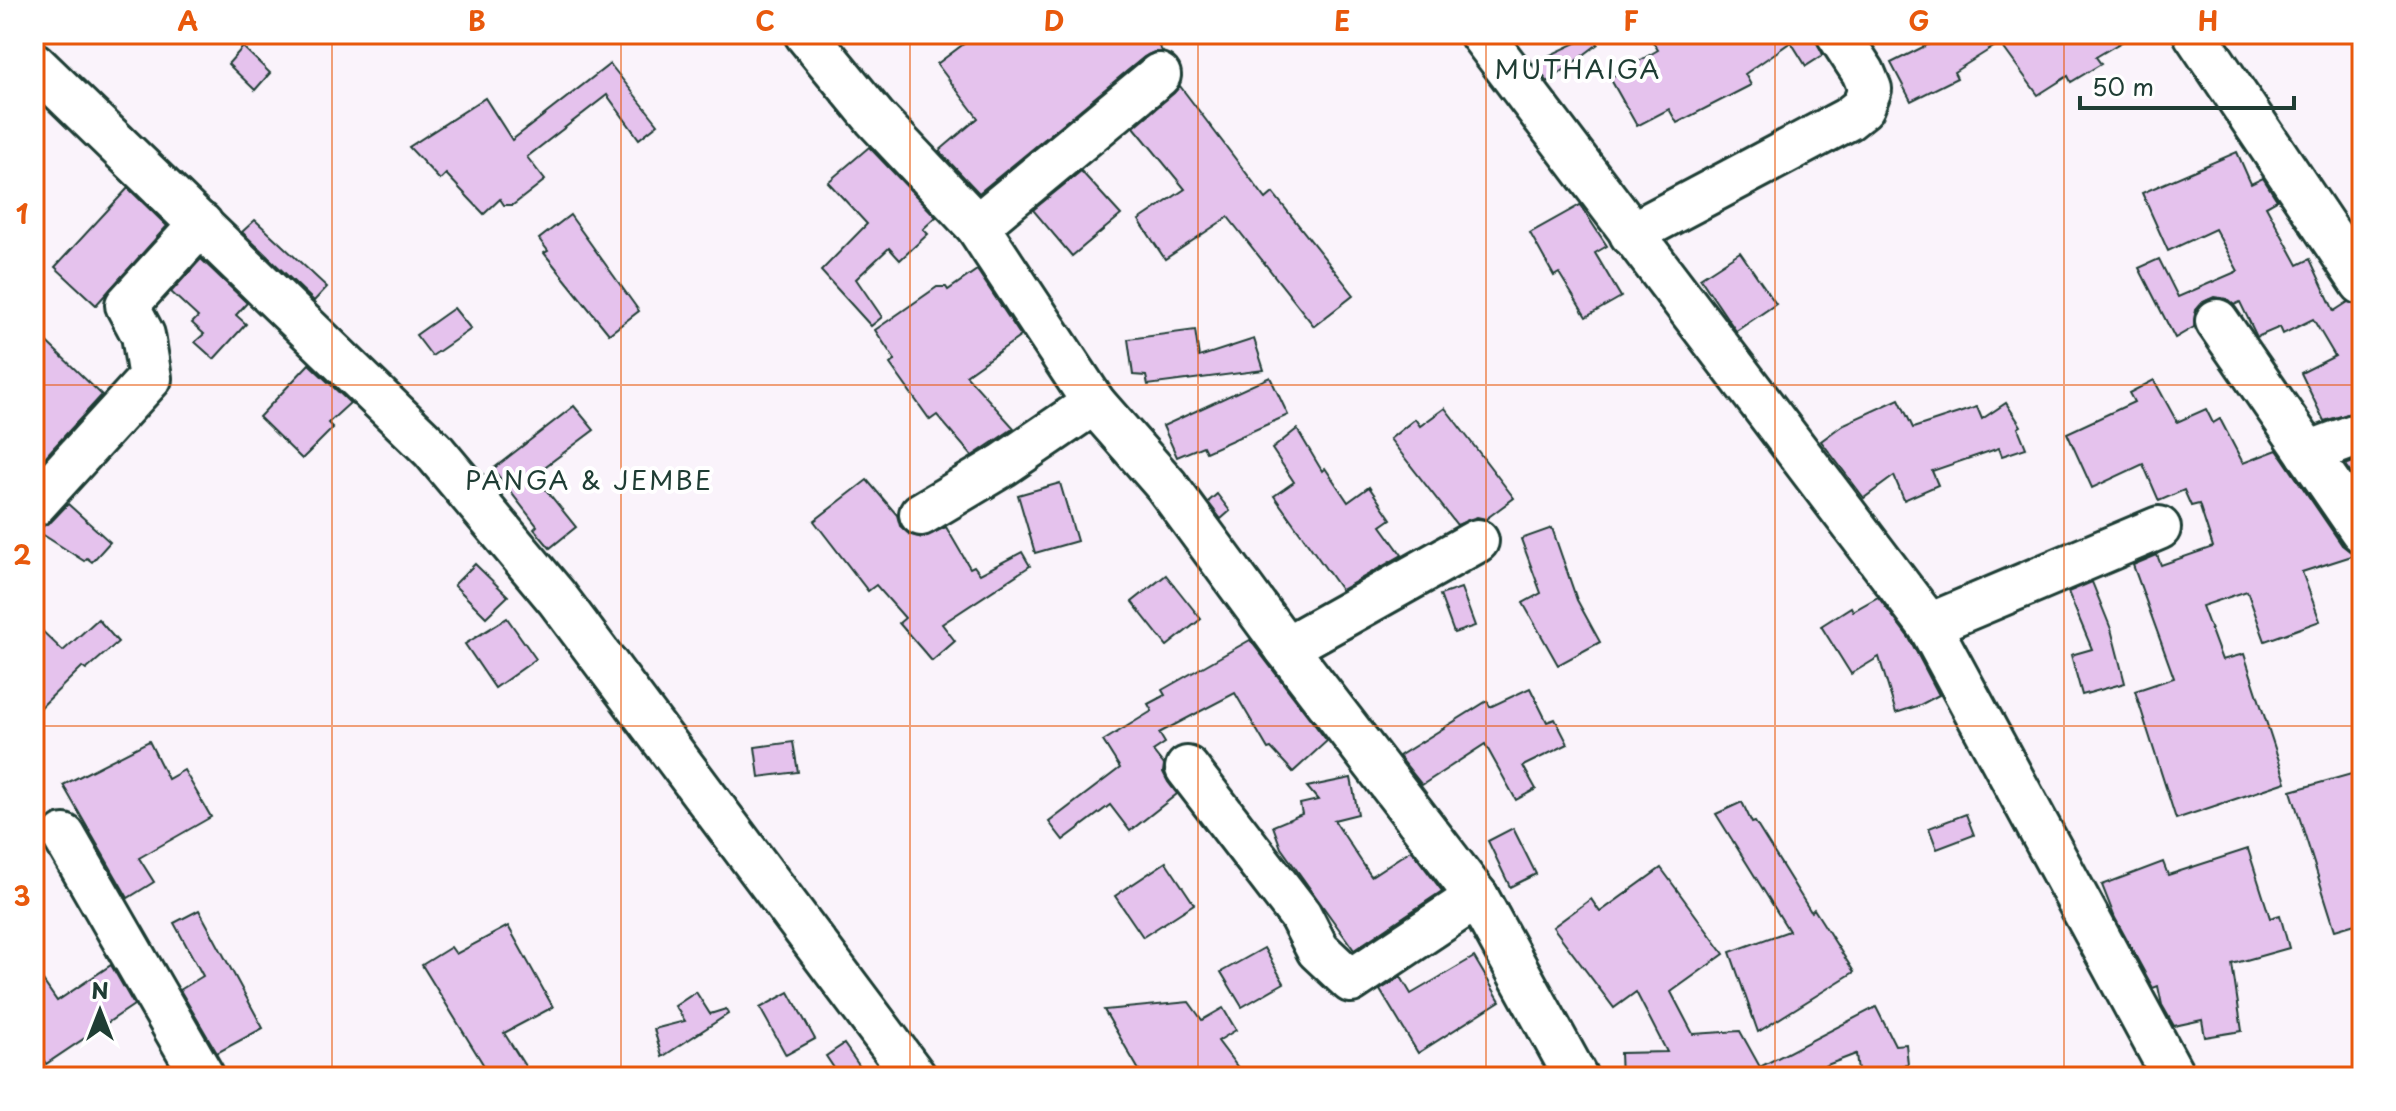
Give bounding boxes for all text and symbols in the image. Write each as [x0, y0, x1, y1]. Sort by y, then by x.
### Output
text: A [178, 1, 198, 40]
text: B [468, 1, 486, 40]
text: C [755, 1, 775, 40]
text: D [1044, 1, 1064, 40]
text: E [1334, 1, 1350, 40]
text: F [1623, 1, 1639, 40]
text: G [1908, 1, 1930, 40]
text: H [2198, 1, 2218, 40]
district label: MUTHAIGA [1495, 49, 1661, 88]
scale bar [2080, 60, 2294, 110]
text: 50 m [2092, 68, 2154, 104]
text: 1 [16, 194, 28, 233]
district label: PANGA & JEMBE [465, 460, 713, 499]
text: 2 [13, 535, 31, 574]
text: 3 [13, 876, 31, 915]
north arrow [60, 971, 140, 1051]
text: N [91, 973, 109, 1006]

